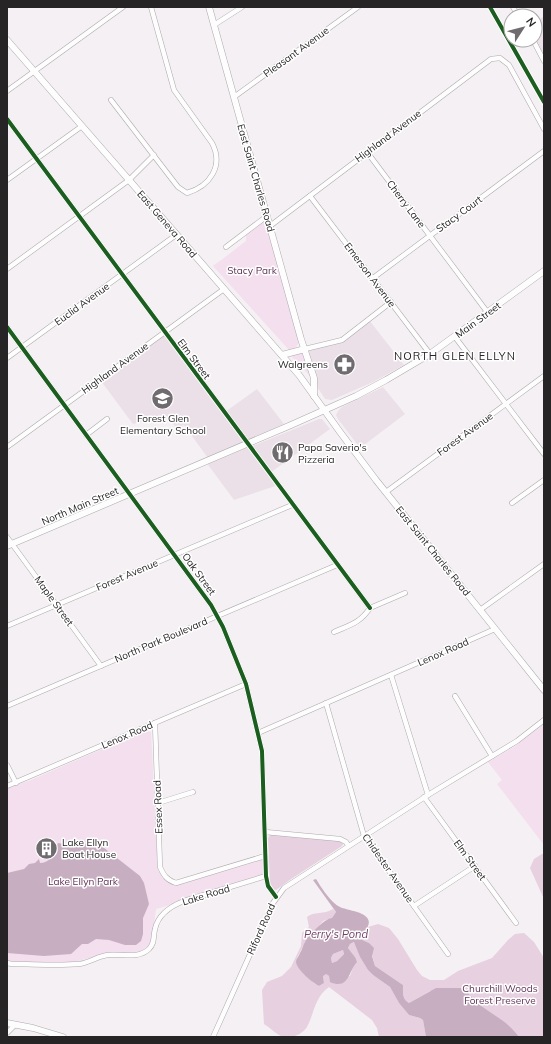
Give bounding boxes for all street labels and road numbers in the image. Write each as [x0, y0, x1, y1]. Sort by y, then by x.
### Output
street label: Pleasant Avenue [261, 24, 331, 80]
street label: Highland Avenue [352, 107, 424, 165]
street label: East Saint Charles Road [234, 123, 278, 233]
street label: Cherry Lane [384, 178, 428, 230]
street label: East Geneva Road [134, 188, 200, 260]
street label: Stacy Court [433, 193, 485, 235]
street label: Emerson Avenue [341, 240, 399, 310]
street label: Euclid Avenue [52, 280, 112, 328]
street label: Main Street [453, 299, 504, 341]
street label: Elm Street [175, 336, 214, 382]
street label: Highland Avenue [79, 339, 151, 397]
street label: Forest Avenue [434, 409, 496, 459]
street label: North Main Street [40, 484, 121, 528]
street label: East Saint Charles Road [393, 504, 473, 598]
street label: Oak Street [179, 550, 219, 598]
street label: Forest Avenue [94, 556, 160, 594]
street label: Maple Street [31, 573, 77, 629]
street label: North Park Boulevard [113, 615, 209, 665]
street label: Lenox Road [415, 635, 471, 669]
street label: Lenox Road [99, 718, 155, 752]
street label: Essex Road [151, 780, 165, 834]
street label: Chidester Avenue [359, 831, 417, 905]
street label: Elm Street [451, 837, 489, 883]
street label: Lake Road [181, 882, 231, 908]
street label: Riford Road [244, 901, 278, 957]

